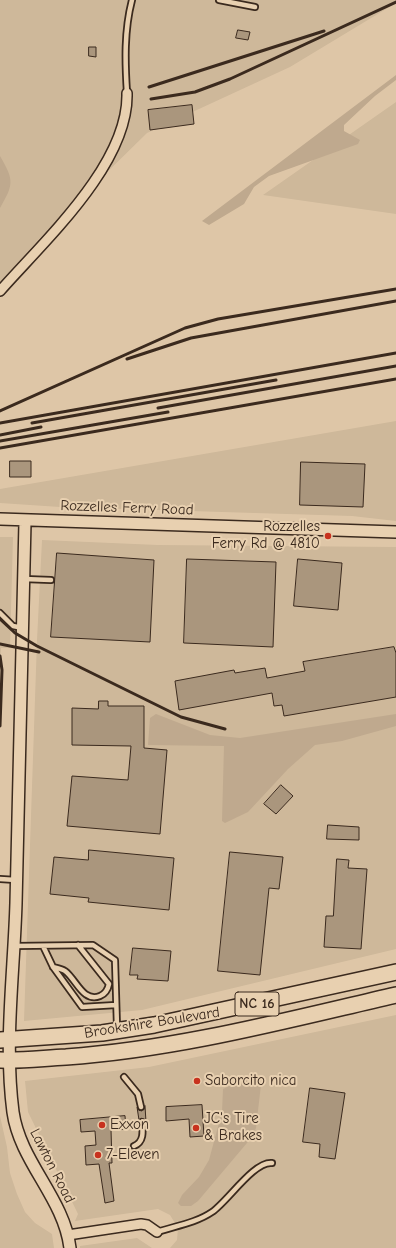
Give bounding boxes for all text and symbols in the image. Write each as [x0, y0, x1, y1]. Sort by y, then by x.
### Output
street label: Rozzelles Ferry Road [60, 497, 194, 519]
place label: Rozzelles Ferry Rd @ 4810 [212, 518, 320, 553]
marker: Rozzelles Ferry Rd @ 4810 [323, 531, 333, 541]
road number: NC 16 [235, 992, 279, 1016]
street label: Brookshire Boulevard [83, 1003, 221, 1043]
place label: Saborcito nica [205, 1072, 297, 1090]
marker: Saborcito nica [192, 1076, 202, 1086]
place label: JC's Tire & Brakes [204, 1110, 262, 1145]
place label: Exxon [110, 1116, 149, 1134]
marker: Exxon [97, 1120, 107, 1130]
marker: JC's Tire & Brakes [191, 1123, 201, 1133]
street label: Lawton Road [25, 1126, 79, 1206]
place label: 7-Eleven [106, 1146, 160, 1164]
marker: 7-Eleven [93, 1150, 103, 1160]

